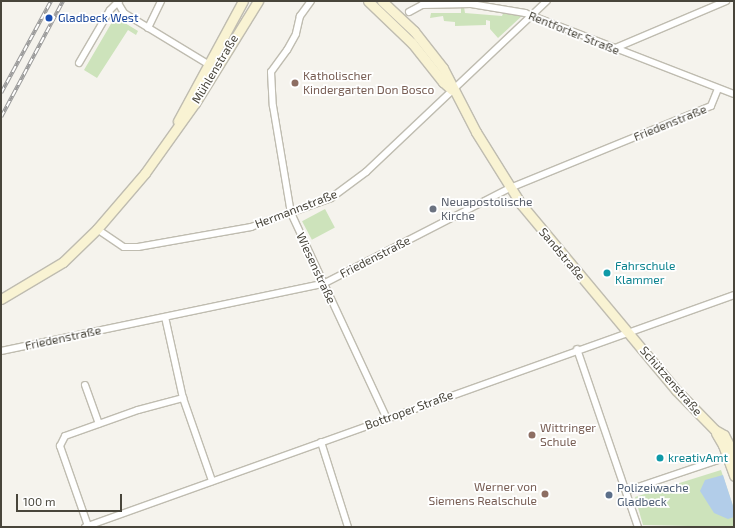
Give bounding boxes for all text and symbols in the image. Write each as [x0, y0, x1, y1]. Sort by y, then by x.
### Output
street label: Rentforter Straße [526, 8, 622, 58]
place label: Gladbeck West [58, 11, 139, 25]
marker: Gladbeck West [43, 12, 55, 24]
street label: Mühlenstraße [189, 32, 241, 106]
place label: Katholischer Kindergarten Don Bosco [303, 69, 434, 97]
marker: Katholischer Kindergarten Don Bosco [290, 78, 300, 88]
street label: Friedenstraße [631, 102, 709, 144]
street label: Hermannstraße [253, 187, 339, 231]
place label: Neuapostolische Kirche [441, 195, 533, 223]
marker: Neuapostolische Kirche [428, 204, 438, 214]
street label: Sandstraße [536, 225, 588, 283]
street label: Wiesenstraße [293, 230, 339, 306]
street label: Friedenstraße [337, 233, 413, 281]
place label: Fahrschule Klammer [615, 259, 675, 287]
marker: Fahrschule Klammer [602, 268, 612, 278]
street label: Friedenstraße [24, 323, 102, 353]
street label: Schützenstraße [637, 343, 705, 419]
street label: Bottroper Straße [363, 387, 455, 433]
place label: Wittringer Schule [540, 421, 596, 449]
marker: Wittringer Schule [527, 430, 537, 440]
place label: kreativAmt [668, 451, 728, 465]
marker: kreativAmt [655, 453, 665, 463]
place label: Werner von Siemens Realschule [428, 480, 537, 508]
place label: Polizeiwache Gladbeck [617, 481, 689, 509]
scale bar [18, 486, 124, 512]
marker: Werner von Siemens Realschule [540, 489, 550, 499]
marker: Polizeiwache Gladbeck [604, 490, 614, 500]
text: 100 m [23, 494, 55, 508]

